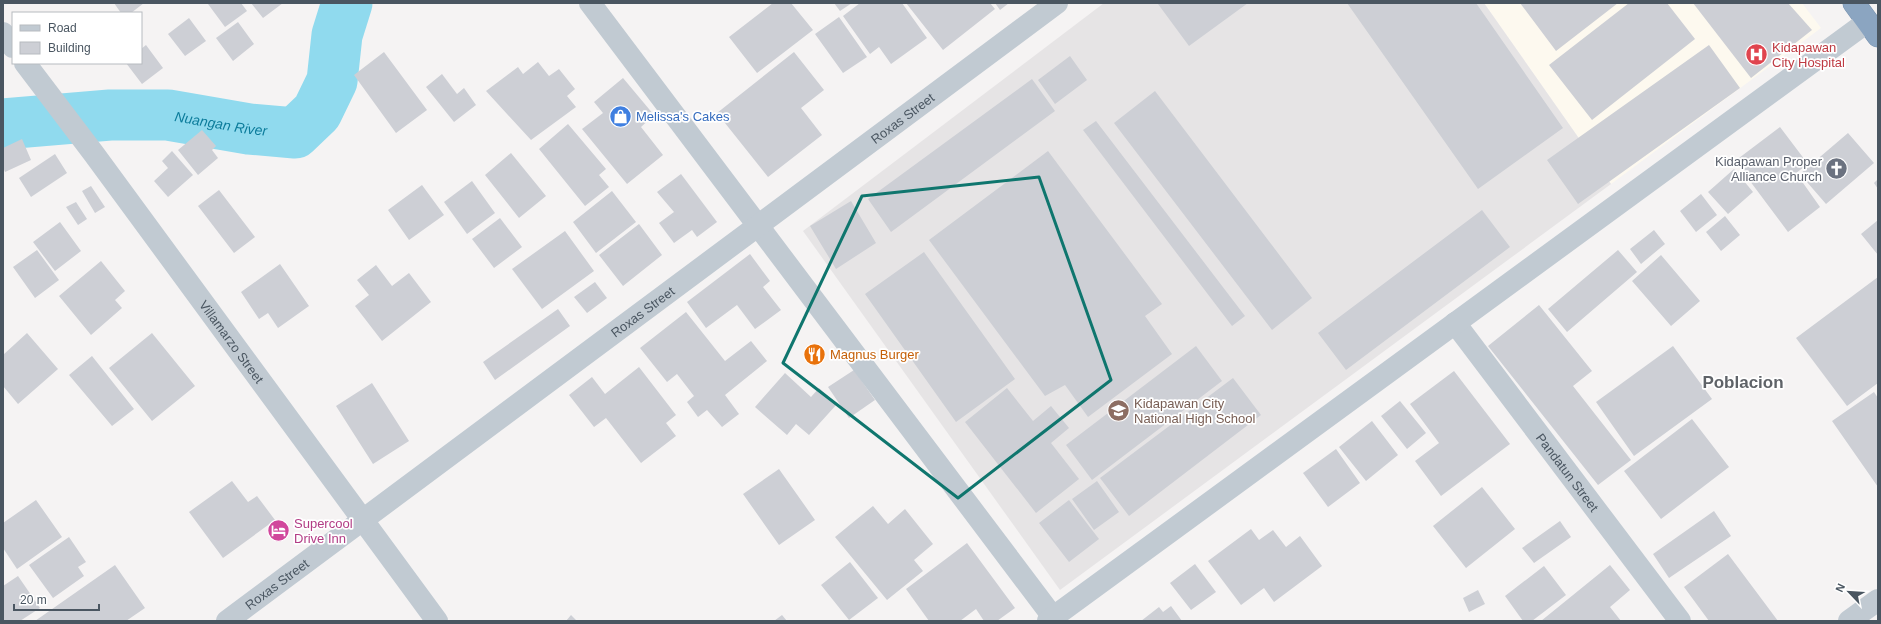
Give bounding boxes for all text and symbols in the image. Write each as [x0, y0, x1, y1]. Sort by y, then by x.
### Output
legend [12, 12, 142, 64]
text: Road [48, 21, 77, 35]
place label: Kidapawan City Hospital [1772, 40, 1845, 70]
text: Building [48, 41, 91, 55]
hospital icon: Kidapawan City Hospital [1744, 41, 1770, 67]
street label: Roxas Street [868, 89, 937, 147]
shop icon: Melissa's Cakes [608, 103, 634, 129]
water label: Nuangan River [173, 108, 269, 139]
place label: Melissa's Cakes [636, 109, 730, 124]
place label: Kidapawan Proper Alliance Church [1715, 154, 1823, 184]
church icon: Kidapawan Proper Alliance Church [1824, 155, 1850, 181]
street label: Roxas Street [608, 283, 677, 340]
street label: Villamarzo Street [197, 297, 267, 386]
restaurant icon: Magnus Burger [801, 341, 827, 367]
place label: Magnus Burger [830, 347, 920, 362]
district label: Poblacion [1702, 373, 1784, 392]
place label: Kidapawan City National High School [1134, 396, 1256, 426]
school or university icon: Kidapawan City National High School [1105, 397, 1131, 423]
street label: Pandatun Street [1533, 430, 1602, 515]
place label: Supercool Drive Inn [294, 516, 353, 546]
hotel icon: Supercool Drive Inn [265, 517, 291, 543]
street label: Roxas Street [242, 555, 312, 612]
north arrow [1829, 572, 1869, 612]
text: N [1833, 582, 1847, 594]
scale bar [14, 586, 99, 612]
text: 20 m [20, 593, 47, 607]

